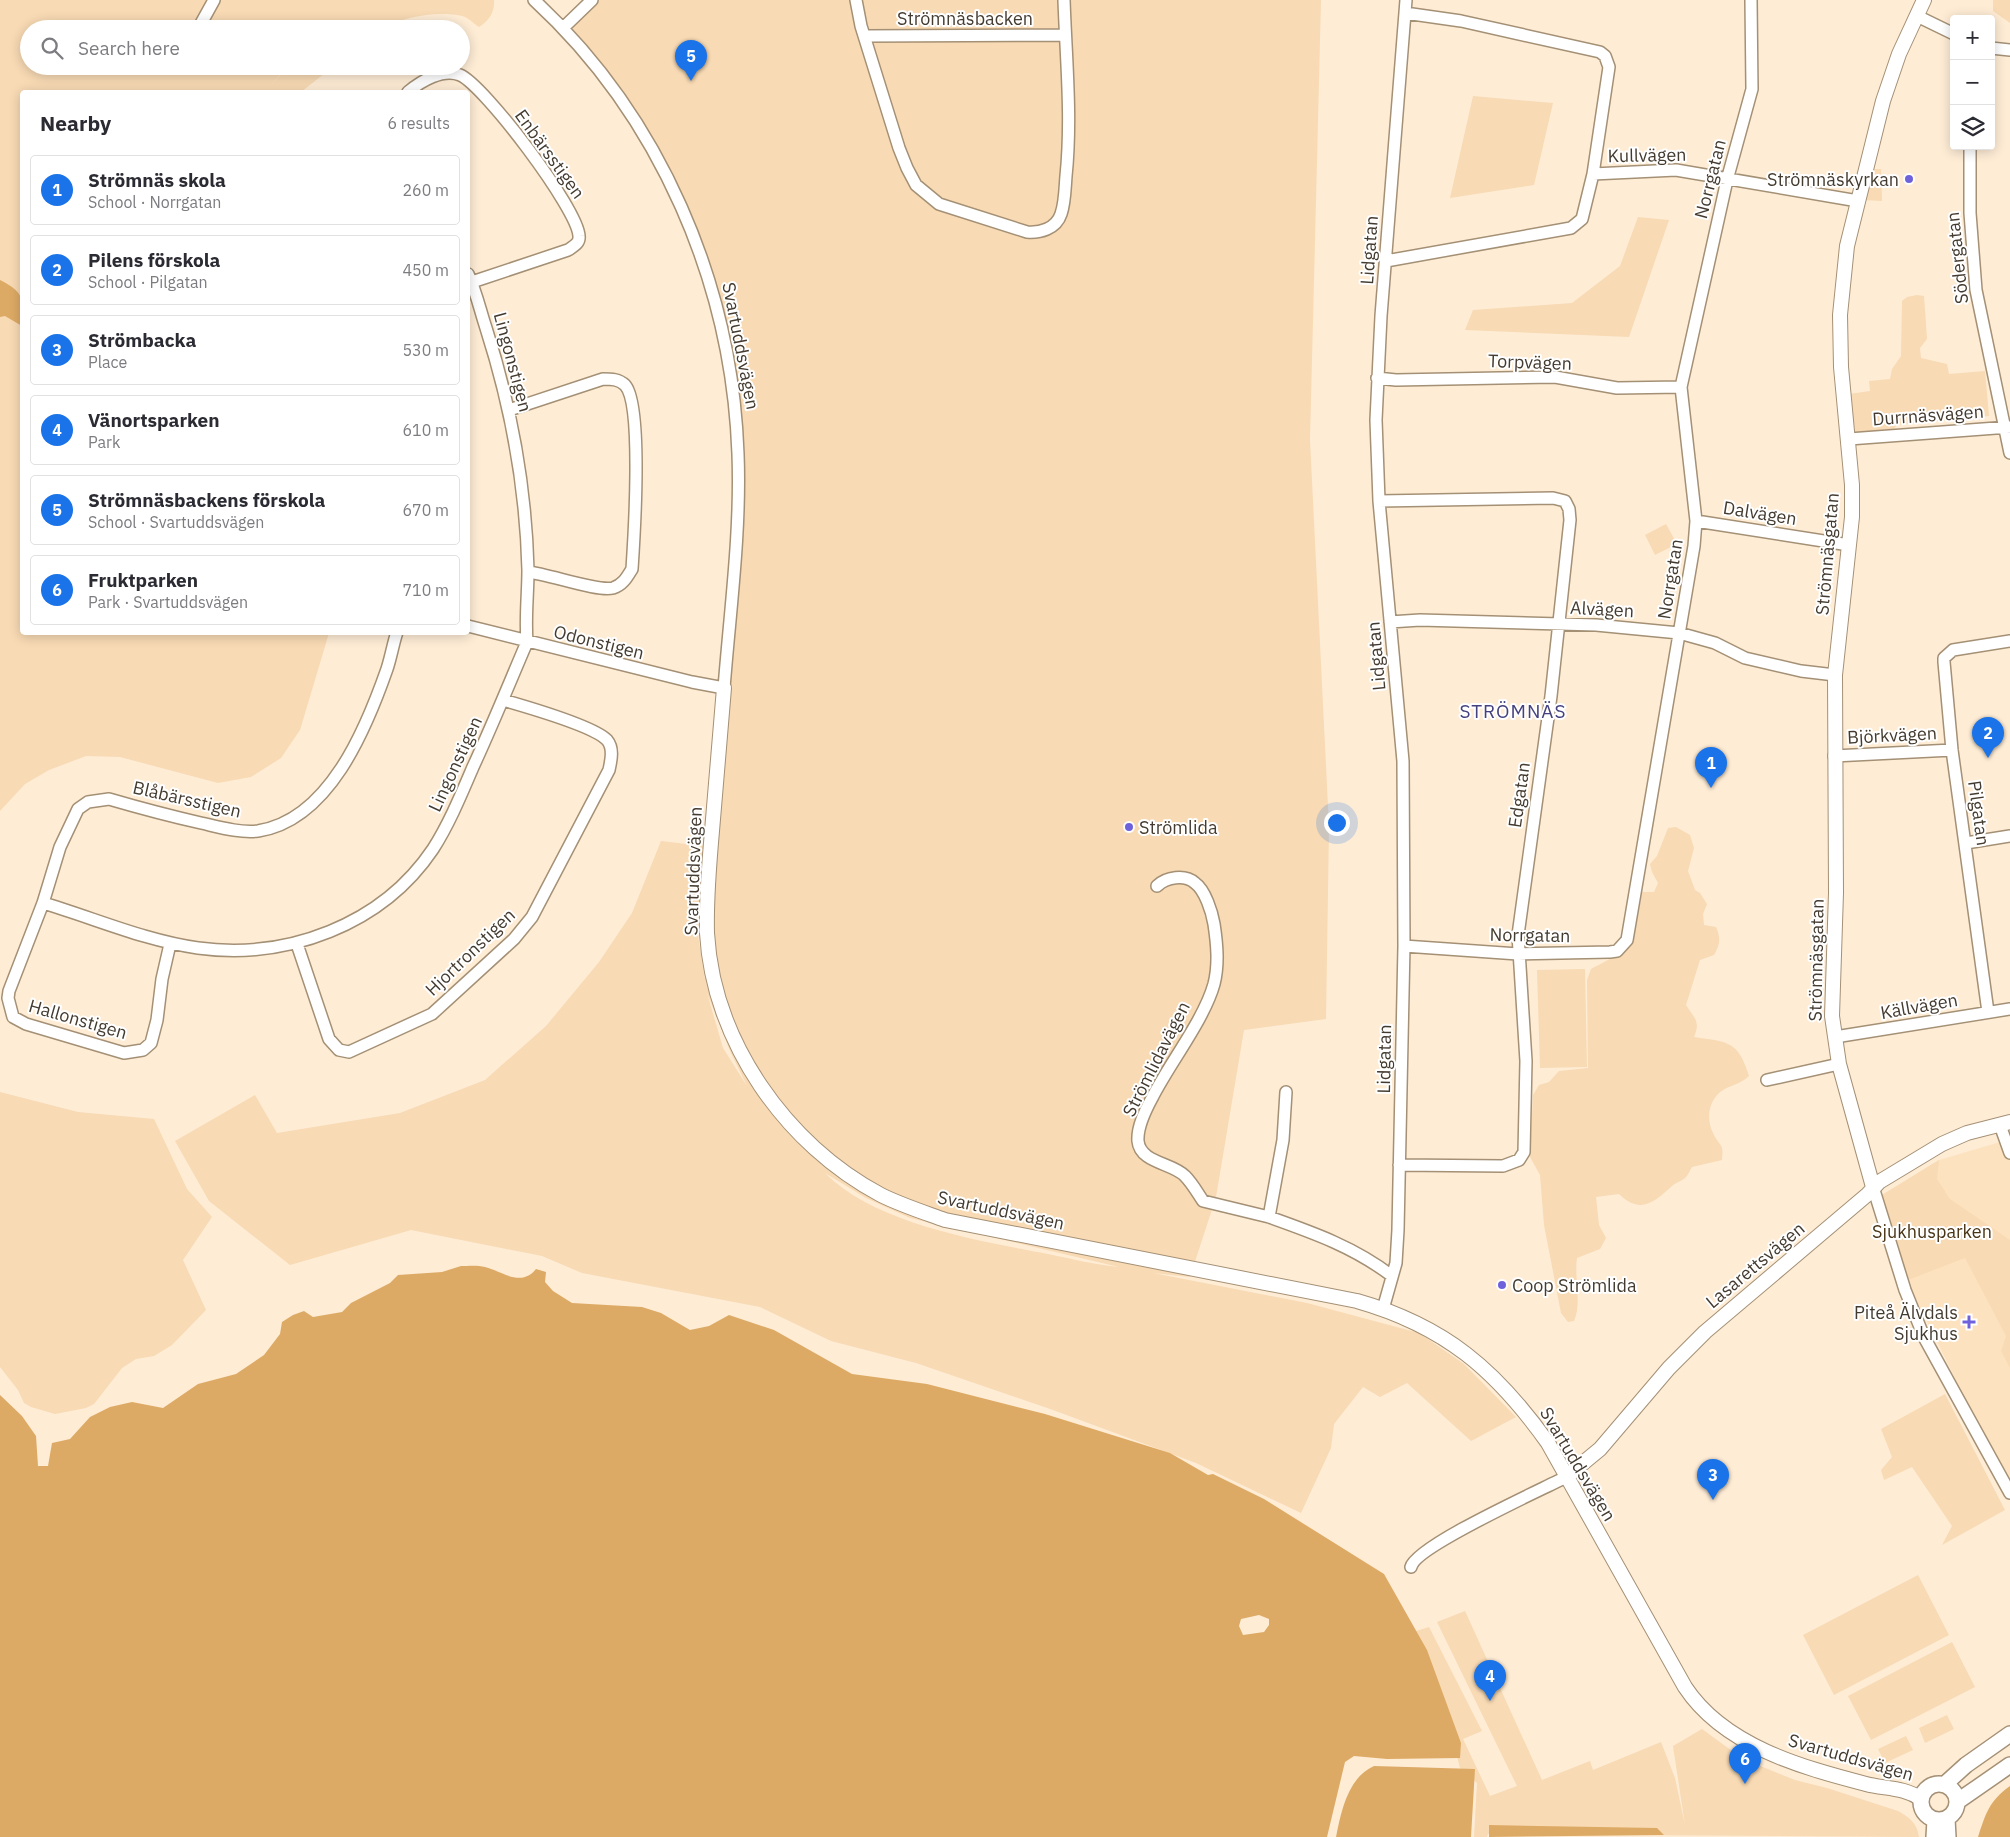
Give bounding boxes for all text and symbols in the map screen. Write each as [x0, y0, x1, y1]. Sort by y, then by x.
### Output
street label: Strömnäsbacken [897, 7, 1033, 30]
map controls [1950, 15, 1995, 150]
button: + [1950, 15, 1995, 60]
search box [20, 20, 470, 75]
icon: search [38, 34, 66, 62]
text: Search here [78, 36, 180, 60]
pin: 5 [675, 40, 707, 81]
button: − [1950, 60, 1995, 105]
street label: Enbärsstigen [510, 105, 590, 203]
button: layers [1950, 105, 1995, 150]
text: Nearby [40, 109, 111, 137]
text: 6 results [387, 113, 450, 133]
street label: Norrgatan [1689, 137, 1731, 221]
street label: Kullvägen [1607, 143, 1687, 167]
text: Strömnäs skola [88, 168, 226, 192]
place label: Strömnäskyrkan [1767, 168, 1899, 191]
marker: Strömnäskyrkan [1903, 173, 1915, 185]
text: 1 [52, 180, 62, 200]
text: 260 m [402, 180, 449, 200]
text: School · Norrgatan [88, 192, 221, 212]
street label: Södergatan [1941, 211, 1973, 305]
street label: Lidgatan [1355, 215, 1383, 285]
text: Pilens förskola [88, 248, 220, 272]
text: 2 [52, 260, 62, 280]
text: 450 m [402, 260, 449, 280]
text: School · Pilgatan [88, 272, 208, 292]
street label: Svartuddsvägen [717, 280, 765, 412]
street label: Lingonstigen [489, 310, 537, 414]
text: Strömbacka [88, 328, 196, 352]
text: 3 [52, 340, 62, 360]
text: 530 m [402, 340, 449, 360]
street label: Torpvägen [1488, 349, 1572, 375]
text: Place [88, 352, 127, 372]
street label: Durrnäsvägen [1871, 400, 1985, 430]
text: Vänortsparken [88, 408, 220, 432]
text: 4 [52, 420, 62, 440]
text: 610 m [402, 420, 449, 440]
text: Park [88, 432, 120, 452]
text: Strömnäsbackens förskola [88, 488, 325, 512]
street label: Strömnäsgatan [1810, 492, 1844, 616]
street label: Dalvägen [1722, 496, 1798, 530]
text: 5 [52, 500, 62, 520]
text: 670 m [402, 500, 449, 520]
text: School · Svartuddsvägen [88, 512, 264, 532]
street label: Norrgatan [1652, 537, 1688, 621]
text: Fruktparken [88, 568, 198, 592]
text: 6 [52, 580, 62, 600]
text: 710 m [402, 580, 449, 600]
text: Park · Svartuddsvägen [88, 592, 248, 612]
street label: Alvägen [1569, 596, 1635, 622]
street label: Odonstigen [551, 620, 647, 664]
street label: Lidgatan [1362, 621, 1390, 691]
district label: STRÖMNÄS [1459, 699, 1567, 723]
street label: Lingonstigen [423, 713, 487, 815]
pin: 2 [1972, 717, 2004, 758]
street label: Björkvägen [1846, 721, 1938, 749]
pin: 1 [1695, 747, 1727, 788]
street label: Edgatan [1503, 761, 1535, 829]
street label: Blåbärsstigen [131, 775, 243, 823]
street label: Pilgatan [1963, 779, 1995, 847]
street label: Svartuddsvägen [679, 806, 707, 936]
your location [1324, 810, 1350, 836]
place label: Strömlida [1139, 816, 1218, 839]
marker: Strömlida [1123, 821, 1135, 833]
street label: Strömnäsgatan [1803, 898, 1829, 1022]
street label: Hjortronstigen [420, 903, 520, 1001]
street label: Norrgatan [1489, 923, 1571, 947]
street label: Källvägen [1879, 988, 1959, 1024]
street label: Hallonstigen [26, 994, 130, 1044]
street label: Strömlidavägen [1117, 998, 1195, 1120]
street label: Lidgatan [1372, 1024, 1396, 1094]
street label: Svartuddsvägen [935, 1185, 1067, 1235]
street label: Lasarettsvägen [1701, 1217, 1809, 1313]
park label: Sjukhusparken [1872, 1220, 1992, 1243]
place label: Coop Strömlida [1512, 1274, 1637, 1297]
marker: Coop Strömlida [1496, 1279, 1508, 1291]
place label: Piteå Älvdals Sjukhus [1854, 1301, 1958, 1345]
marker: Piteå Älvdals Sjukhus [1962, 1315, 1976, 1329]
street label: Svartuddsvägen [1535, 1403, 1621, 1525]
pin: 3 [1697, 1459, 1729, 1500]
pin: 4 [1474, 1660, 1506, 1701]
street label: Svartuddsvägen [1786, 1728, 1916, 1786]
pin: 6 [1729, 1743, 1761, 1784]

